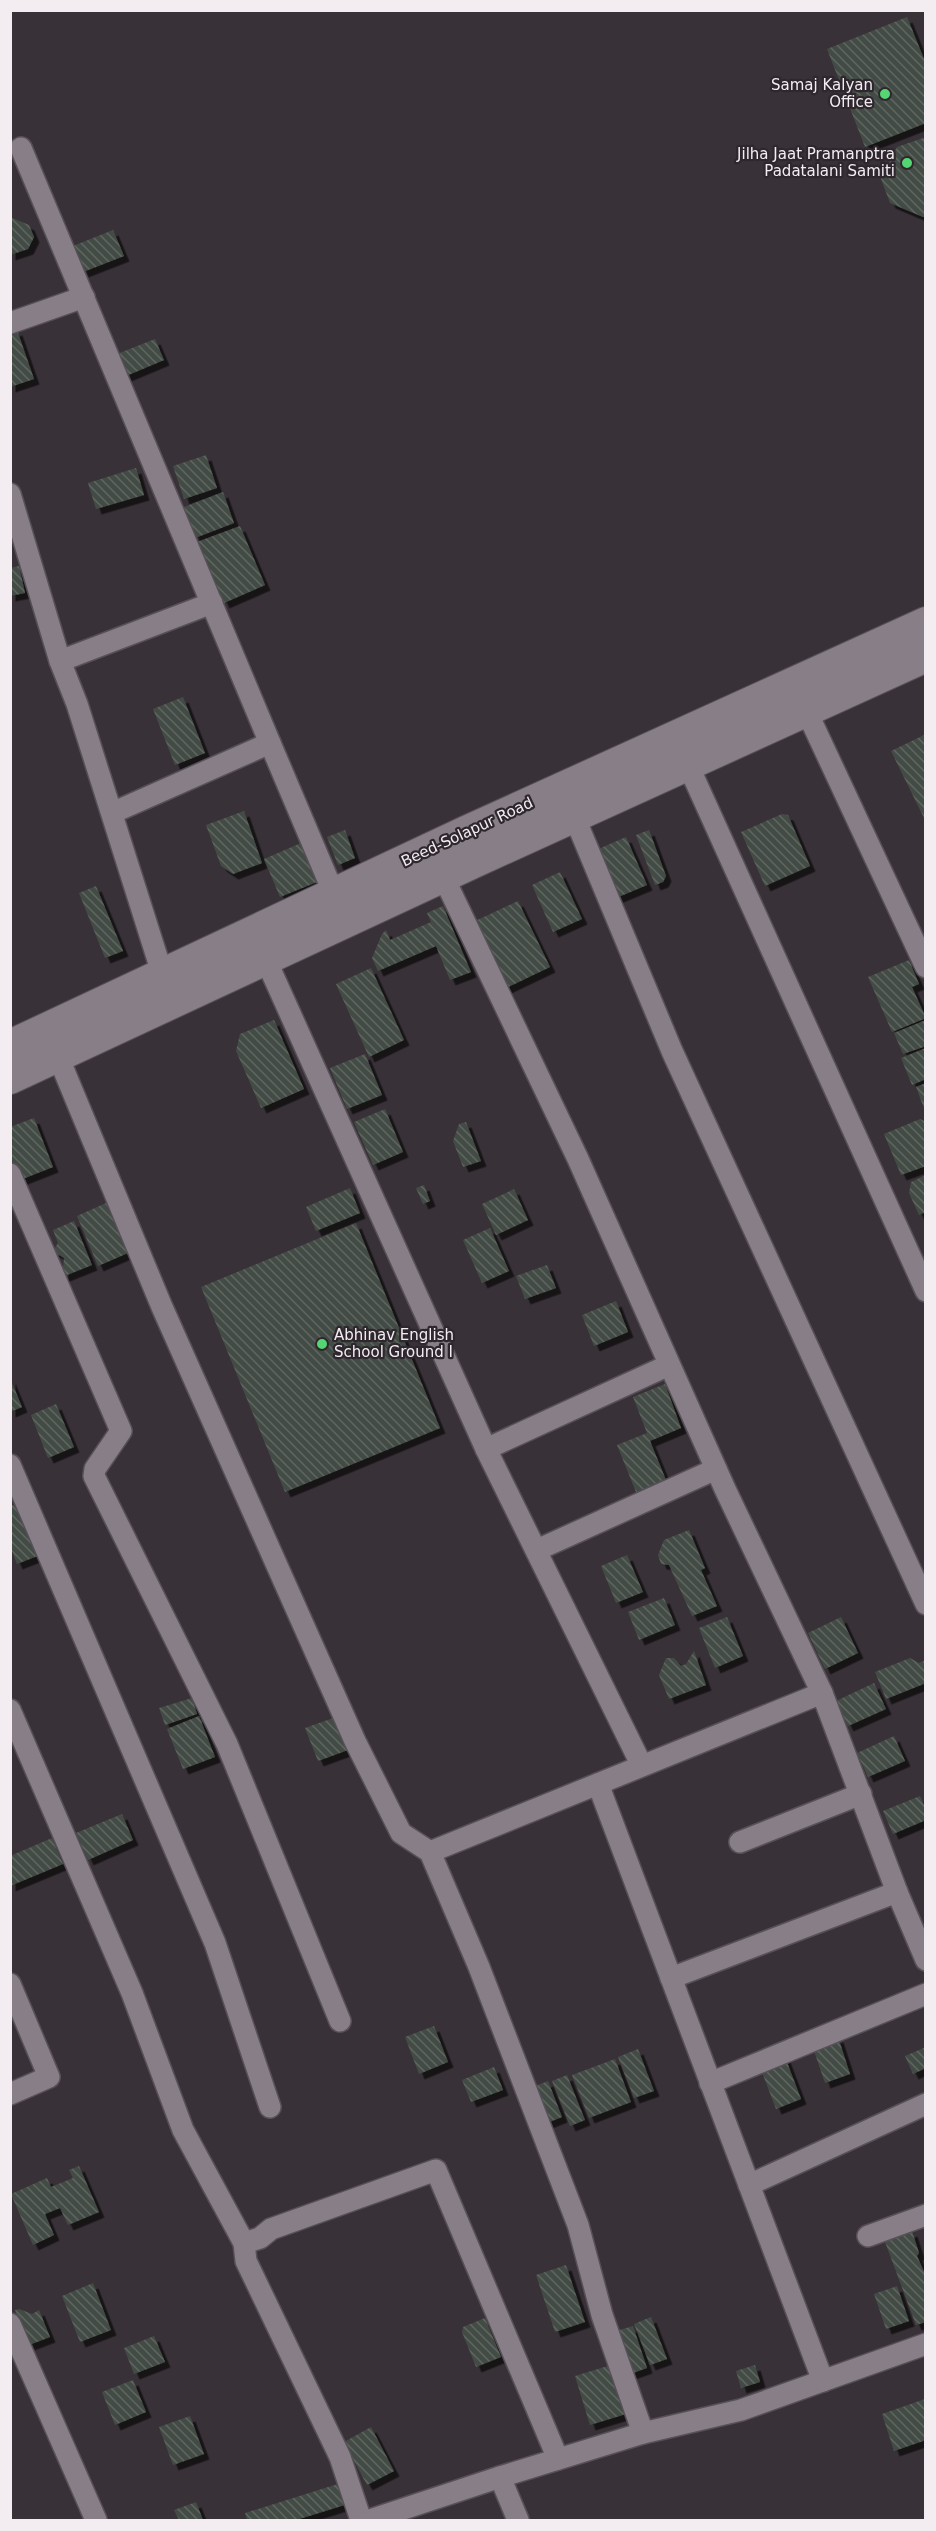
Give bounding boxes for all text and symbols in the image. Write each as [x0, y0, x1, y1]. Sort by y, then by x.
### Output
place label: Samaj Kalyan Office [771, 76, 873, 111]
marker: Samaj Kalyan Office [878, 87, 892, 101]
place label: Jilha Jaat Pramanptra Padatalani Samiti [736, 145, 895, 180]
marker: Jilha Jaat Pramanptra Padatalani Samiti [900, 156, 914, 170]
street label: Beed-Solapur Road [398, 794, 536, 870]
place label: Abhinav English School Ground I [334, 1326, 454, 1361]
marker: Abhinav English School Ground I [315, 1337, 329, 1351]

